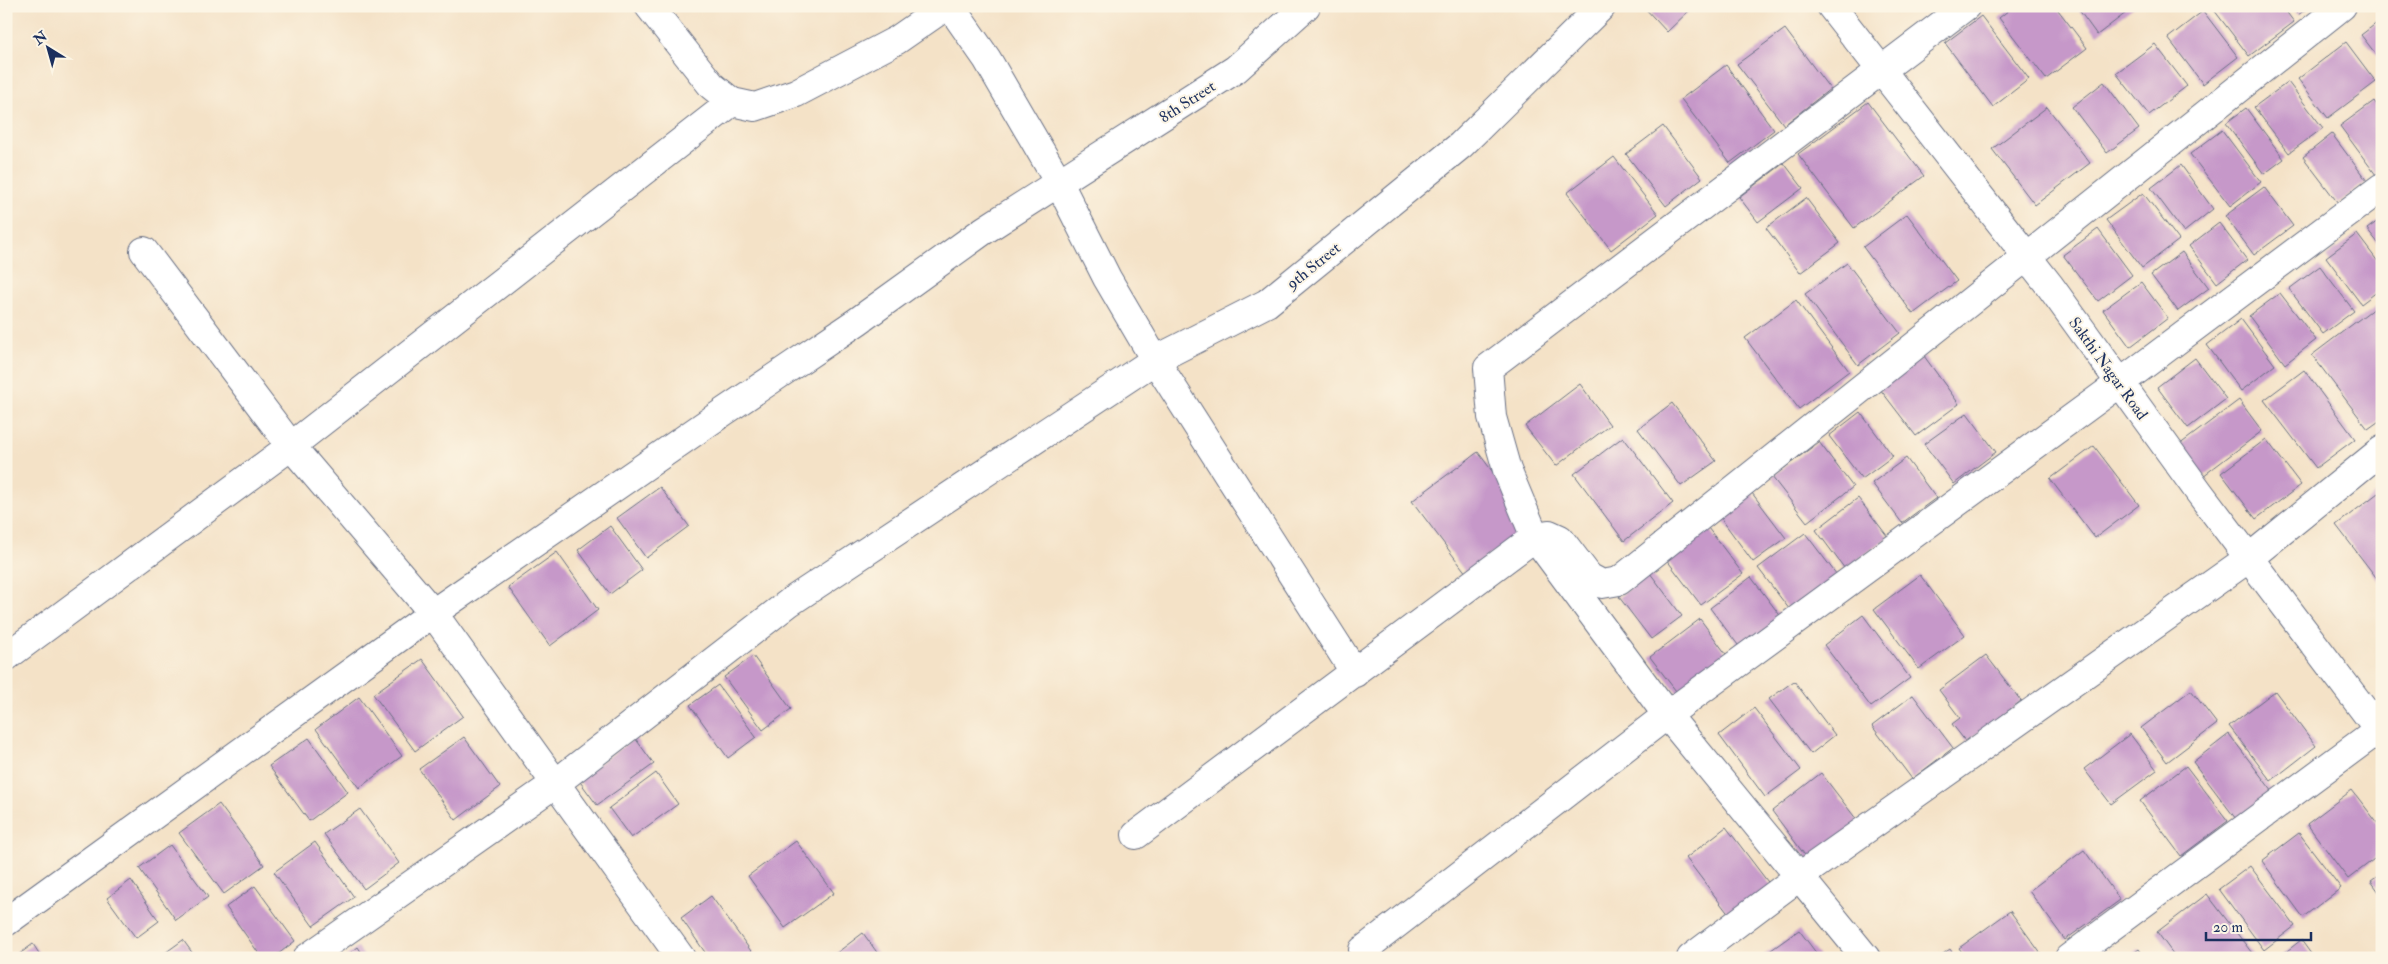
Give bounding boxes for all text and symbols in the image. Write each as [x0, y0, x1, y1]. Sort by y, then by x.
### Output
north arrow [22, 22, 72, 72]
text: N [30, 27, 51, 49]
street label: 8th Street [1156, 76, 1219, 127]
street label: 9th Street [1282, 238, 1345, 294]
street label: Sakthi Nagar Road [2064, 313, 2152, 424]
scale bar [2206, 909, 2310, 941]
text: 20 m [2213, 918, 2243, 937]

